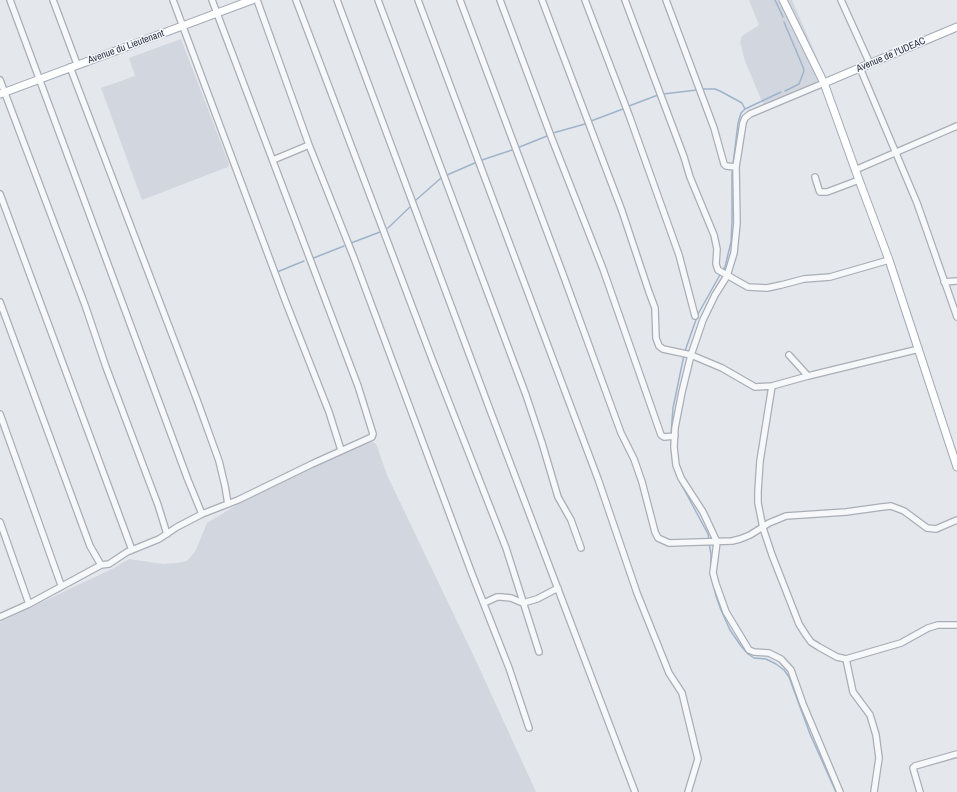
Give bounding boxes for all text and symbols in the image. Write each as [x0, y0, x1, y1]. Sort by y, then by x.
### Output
street label: Avenue du Lieutenant [86, 28, 166, 66]
street label: Avenue de I'UDEAC [855, 35, 927, 75]

